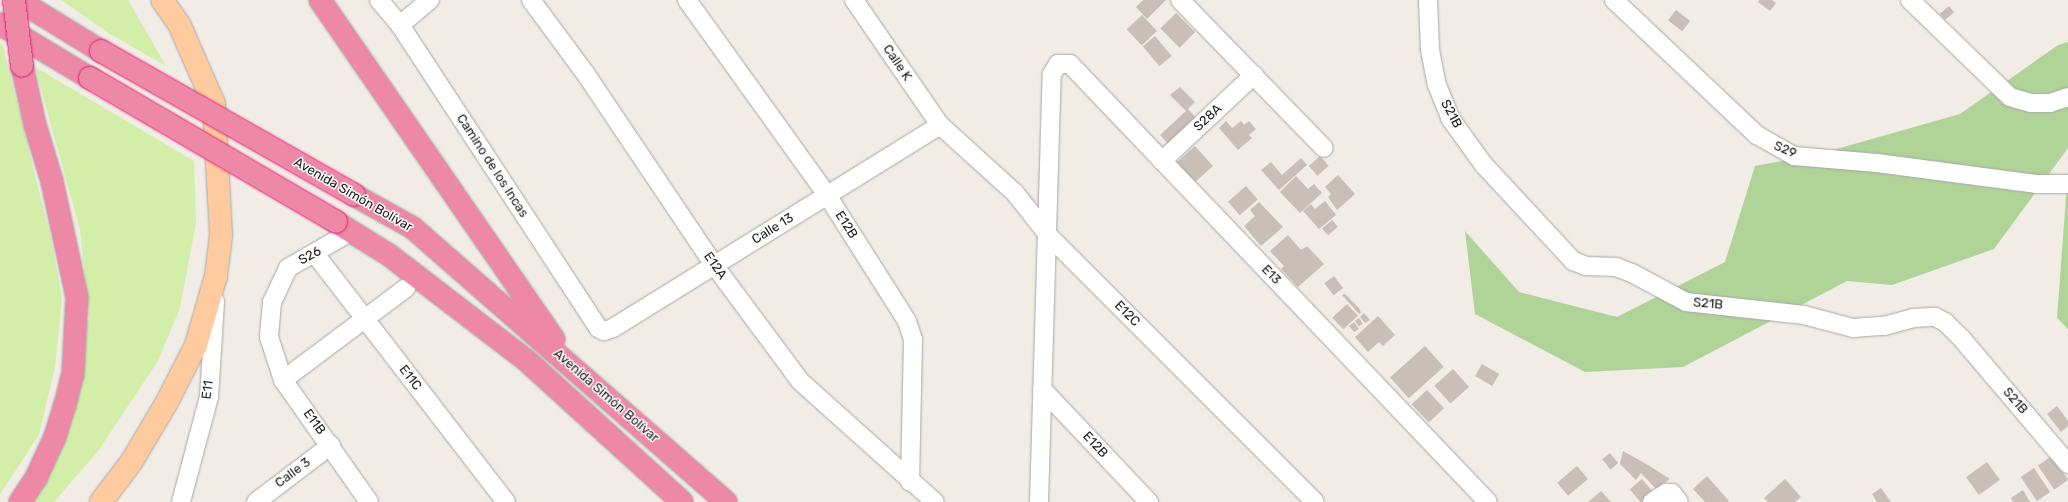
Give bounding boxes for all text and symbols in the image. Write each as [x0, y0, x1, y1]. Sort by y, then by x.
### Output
street label: Calle K [879, 42, 915, 84]
street label: S21B [1437, 97, 1465, 131]
street label: S28A [1191, 101, 1225, 135]
street label: Camino de los Incas [453, 111, 531, 221]
street label: S29 [1771, 138, 1799, 162]
street label: Avenida Simón Bolívar [291, 155, 415, 235]
street label: E12B [831, 208, 861, 242]
street label: Calle 13 [749, 210, 797, 248]
street label: S26 [296, 243, 324, 269]
street label: E12A [700, 249, 730, 283]
street label: E13 [1258, 262, 1284, 288]
street label: S21B [1692, 295, 1724, 313]
street label: E12C [1111, 298, 1143, 330]
street label: Avenida Simón Bolívar [550, 346, 662, 446]
street label: E11C [395, 362, 425, 394]
street label: E11 [199, 380, 217, 400]
street label: S21B [1999, 385, 2031, 417]
street label: E11B [300, 406, 328, 438]
street label: E12B [1079, 429, 1111, 461]
street label: Calle 3 [272, 455, 314, 491]

